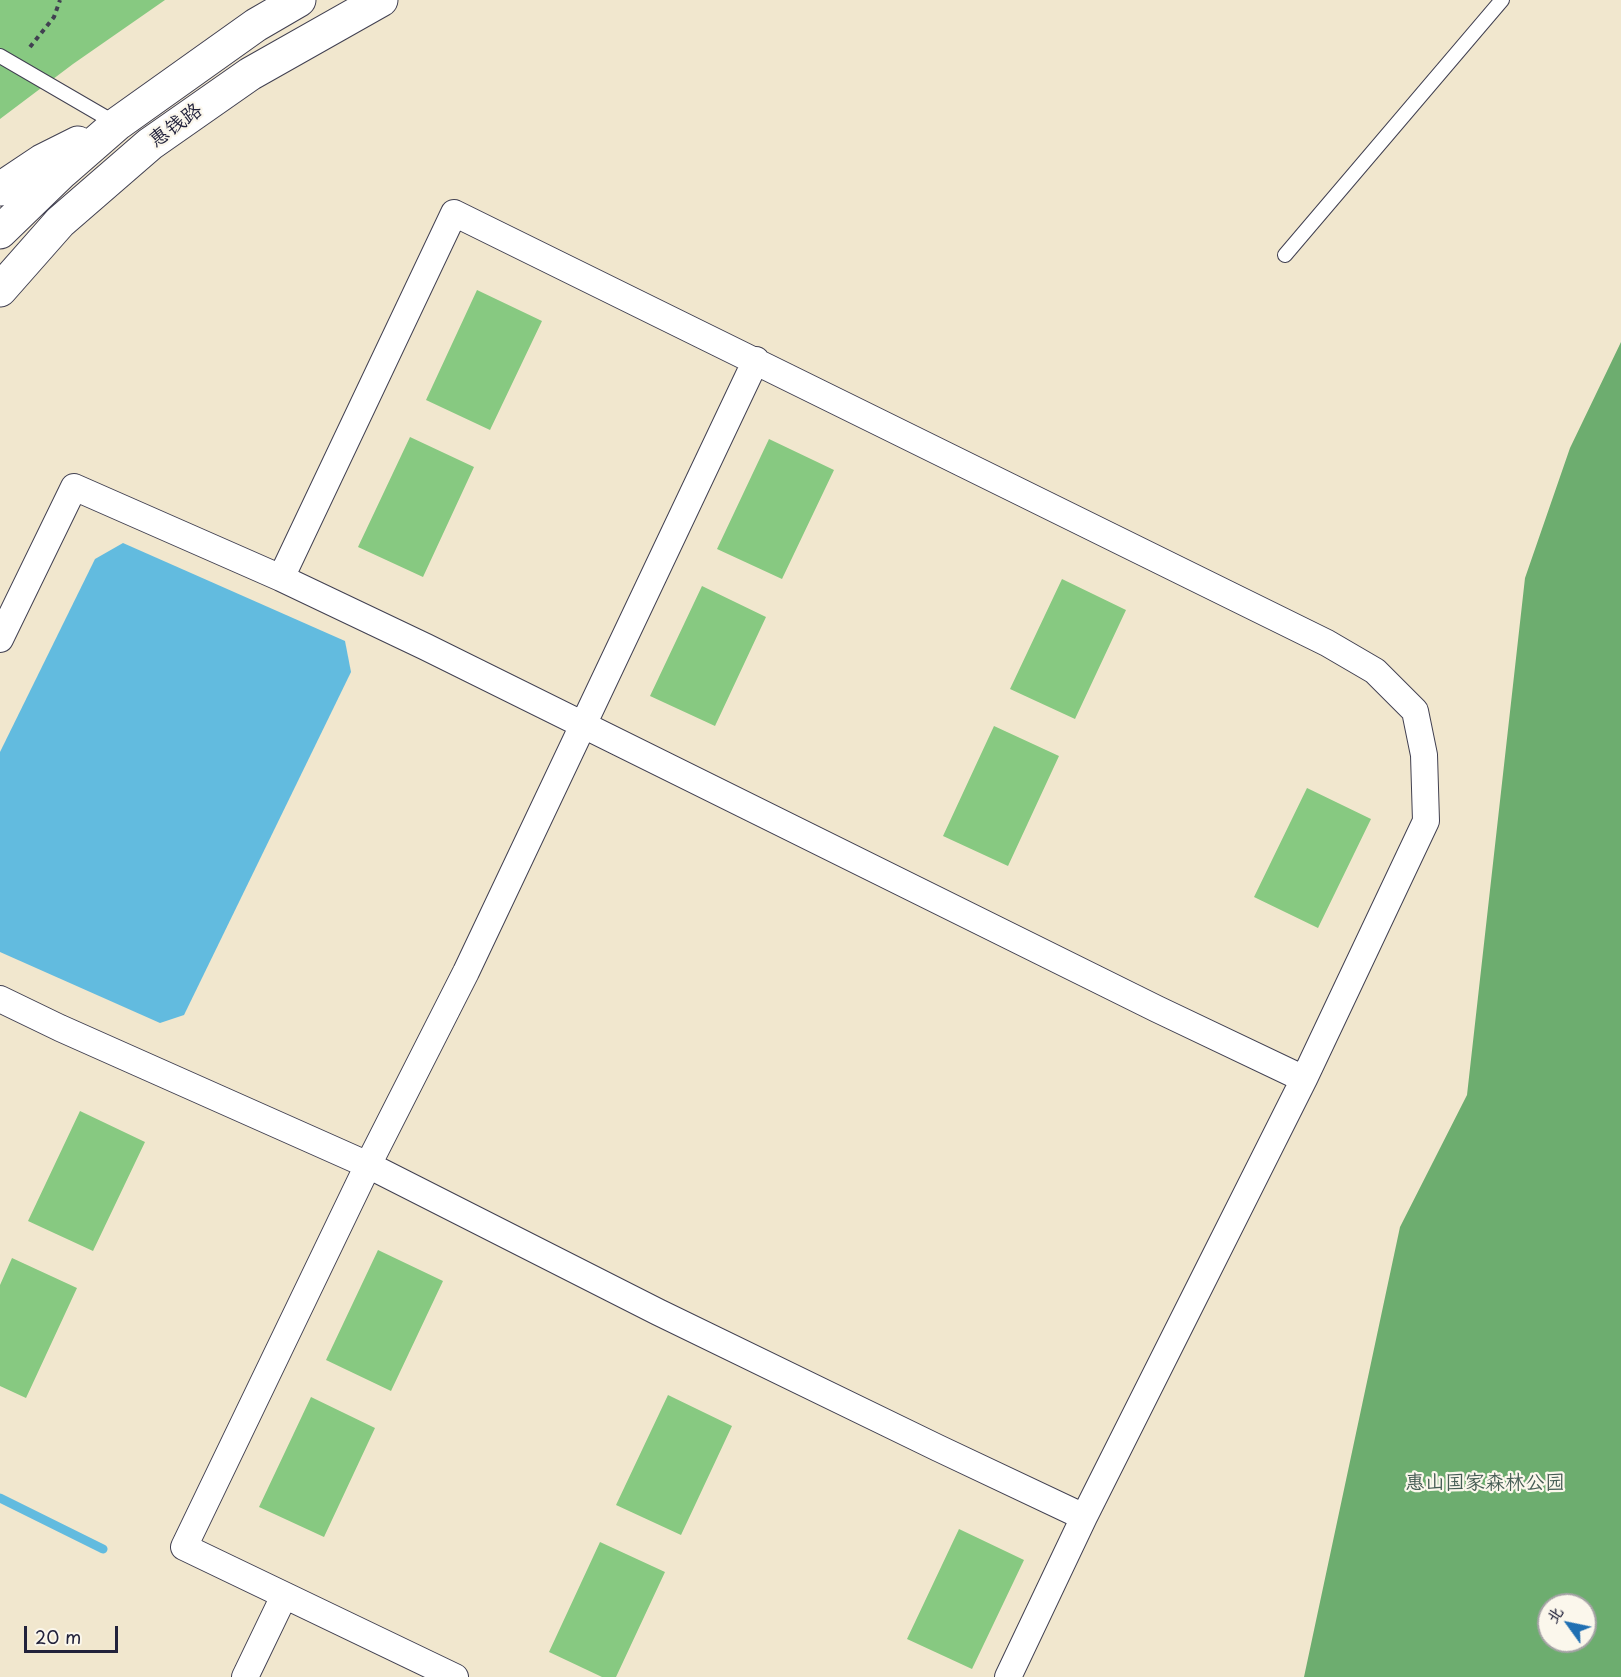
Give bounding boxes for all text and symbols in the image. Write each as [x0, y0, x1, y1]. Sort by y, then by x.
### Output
street label: 惠钱路 [145, 99, 207, 153]
park label: 惠山国家森林公园 [1405, 1471, 1565, 1495]
north arrow [1537, 1593, 1597, 1653]
text: 北 [1539, 1601, 1568, 1628]
scale bar [27, 1614, 122, 1652]
text: 20 m [35, 1623, 81, 1650]

